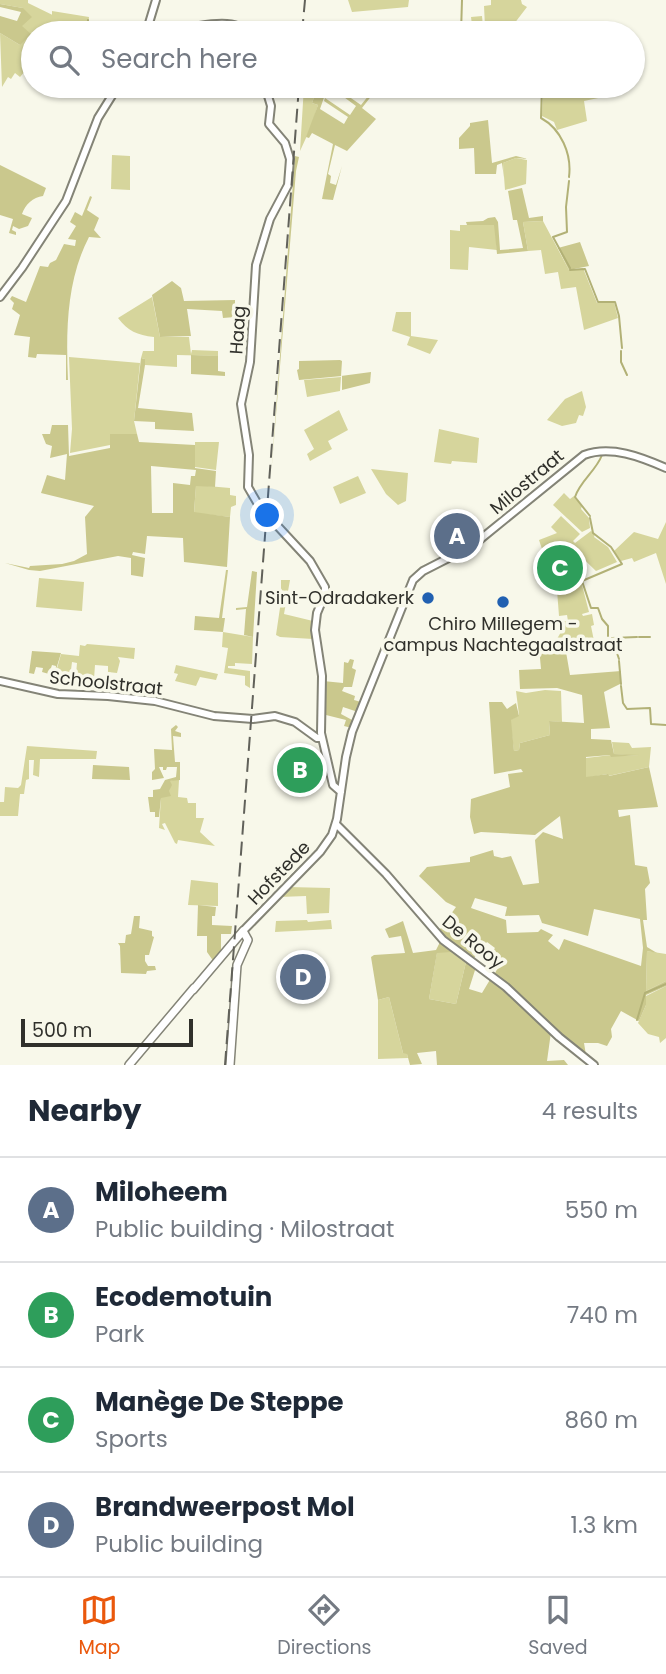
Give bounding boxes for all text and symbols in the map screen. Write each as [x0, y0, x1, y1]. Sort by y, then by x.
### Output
search box [21, 21, 645, 98]
icon: search [45, 41, 83, 79]
text: Search here [101, 41, 258, 77]
street label: Haag [223, 305, 252, 355]
street label: Milostraat [484, 443, 569, 520]
your location [250, 498, 284, 532]
pin: A [434, 510, 480, 562]
pin: C [537, 542, 583, 594]
place label: Sint-Odradakerk [265, 585, 415, 610]
marker: Sint-Odradakerk [420, 590, 436, 606]
marker: Chiro Millegem - campus Nachtegaalstraat [495, 594, 511, 610]
place label: Chiro Millegem - campus Nachtegaalstraat [384, 611, 623, 657]
street label: Schoolstraat [48, 664, 164, 701]
pin: B [277, 744, 323, 796]
street label: Hofstede [242, 835, 316, 910]
street label: De Rooy [437, 909, 509, 974]
pin: D [280, 951, 326, 1003]
scale bar [21, 1016, 192, 1048]
text: 500 m [32, 1017, 92, 1044]
text: Nearby [28, 1089, 142, 1132]
text: 4 results [542, 1095, 638, 1127]
text: Miloheem [95, 1174, 228, 1210]
text: A [43, 1194, 59, 1226]
text: 550 m [565, 1194, 638, 1226]
text: Public building · Milostraat [95, 1213, 394, 1245]
text: Ecodemotuin [95, 1279, 272, 1315]
text: B [43, 1299, 59, 1331]
text: 740 m [567, 1299, 638, 1331]
text: Park [95, 1318, 144, 1350]
text: Manège De Steppe [95, 1384, 344, 1420]
text: C [42, 1404, 60, 1436]
text: 860 m [565, 1404, 638, 1436]
text: Sports [95, 1423, 168, 1455]
text: Brandweerpost Mol [95, 1489, 355, 1525]
text: D [43, 1509, 59, 1541]
text: 1.3 km [571, 1509, 638, 1541]
text: Public building [95, 1528, 263, 1560]
tab: Map [78, 1591, 120, 1662]
tab: Directions [277, 1591, 372, 1662]
tab: Saved [528, 1591, 588, 1662]

